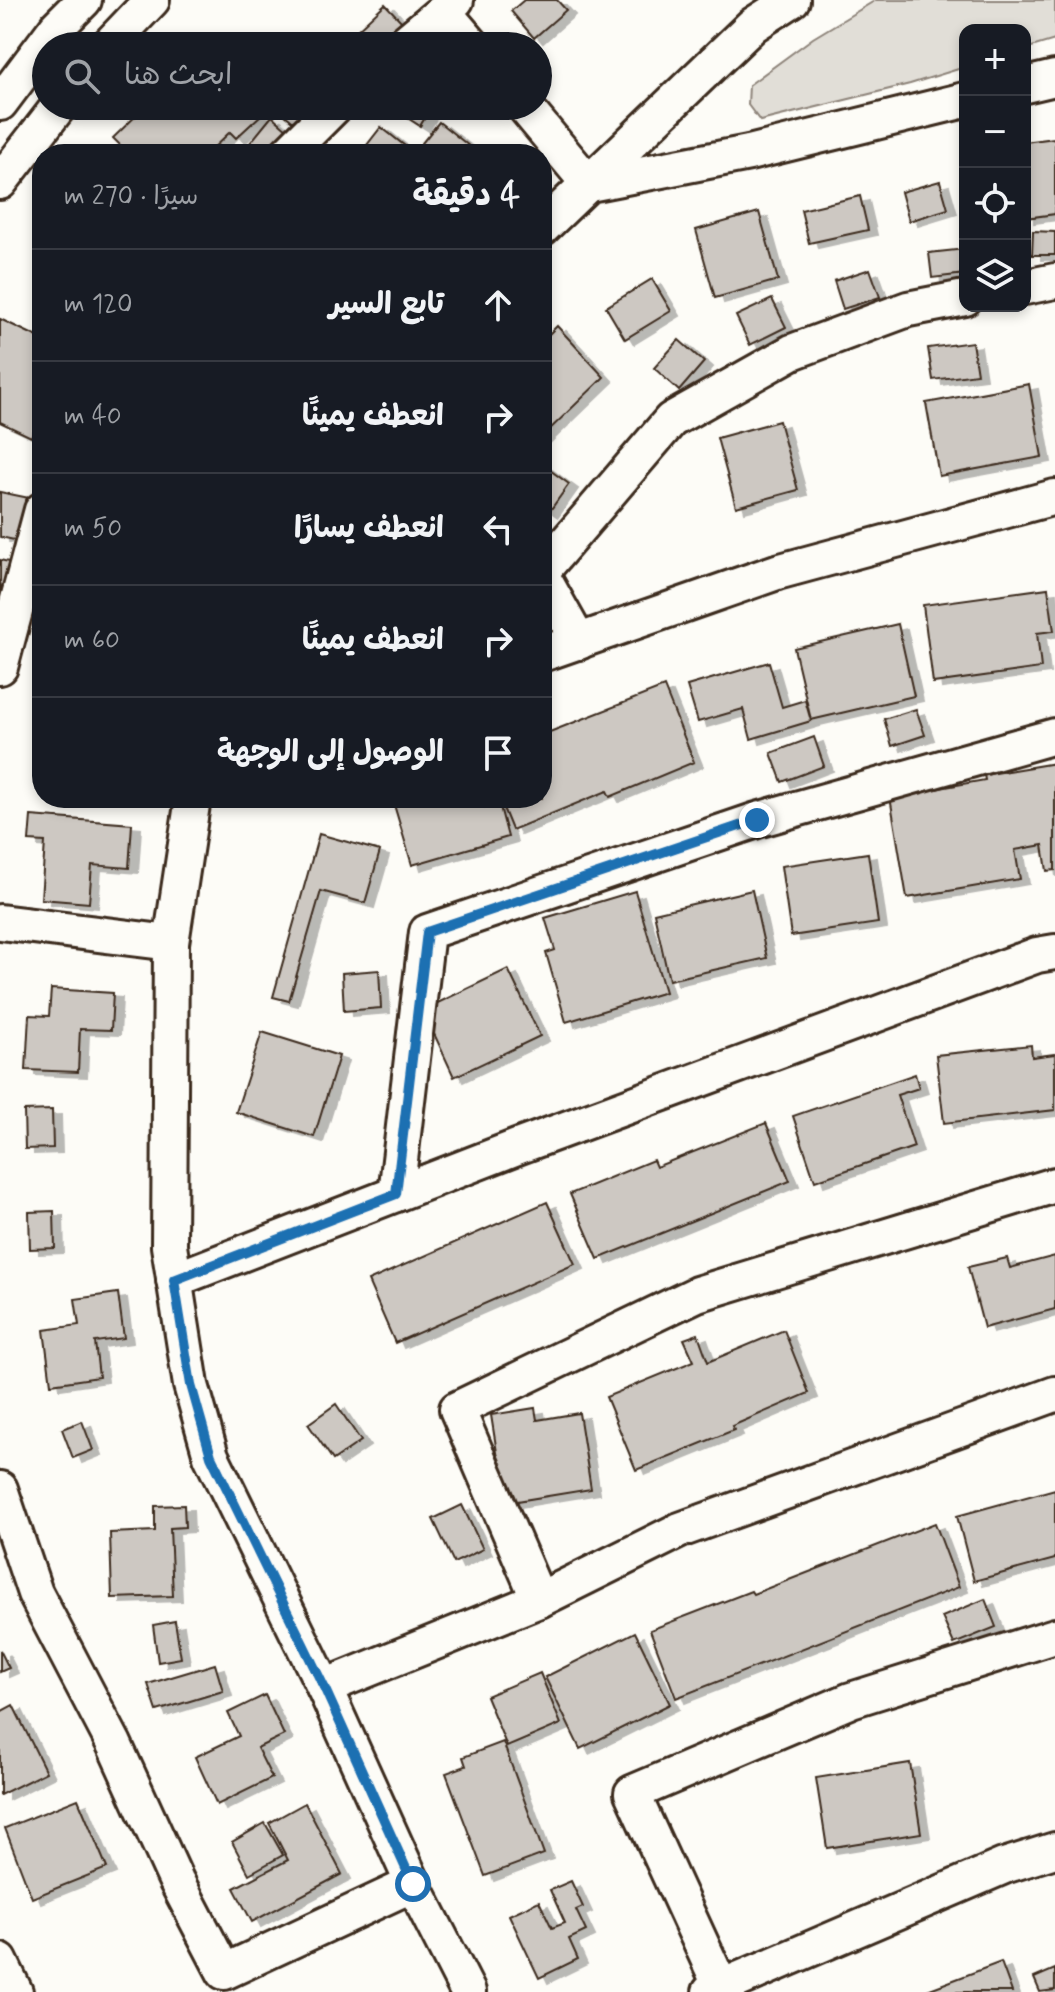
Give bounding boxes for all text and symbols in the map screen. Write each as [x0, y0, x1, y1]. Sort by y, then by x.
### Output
map controls [959, 24, 1031, 312]
button: + [959, 24, 1031, 96]
search box [32, 32, 552, 120]
icon: search [60, 54, 104, 98]
text: ابحث هنا [124, 56, 232, 95]
button: − [959, 96, 1031, 168]
button: locate [959, 168, 1031, 240]
text: 4 دقيقة [413, 173, 520, 218]
text: سيرًا · 270 m [64, 180, 198, 214]
button: layers [959, 240, 1031, 312]
icon: ahead [476, 283, 520, 327]
text: تابع السير [329, 285, 444, 324]
text: 120 m [64, 288, 133, 322]
icon: right [476, 395, 520, 439]
text: انعطف يمينًا [302, 397, 444, 436]
text: 40 m [64, 400, 122, 434]
icon: left [476, 507, 520, 551]
text: انعطف يسارًا [294, 509, 444, 548]
text: 50 m [64, 512, 122, 546]
icon: right [476, 619, 520, 663]
text: انعطف يمينًا [302, 621, 444, 660]
text: 60 m [64, 624, 120, 658]
icon: arrive [476, 731, 520, 775]
text: الوصول إلى الوجهة [217, 733, 444, 772]
route end [739, 802, 775, 838]
route start [395, 1866, 431, 1902]

